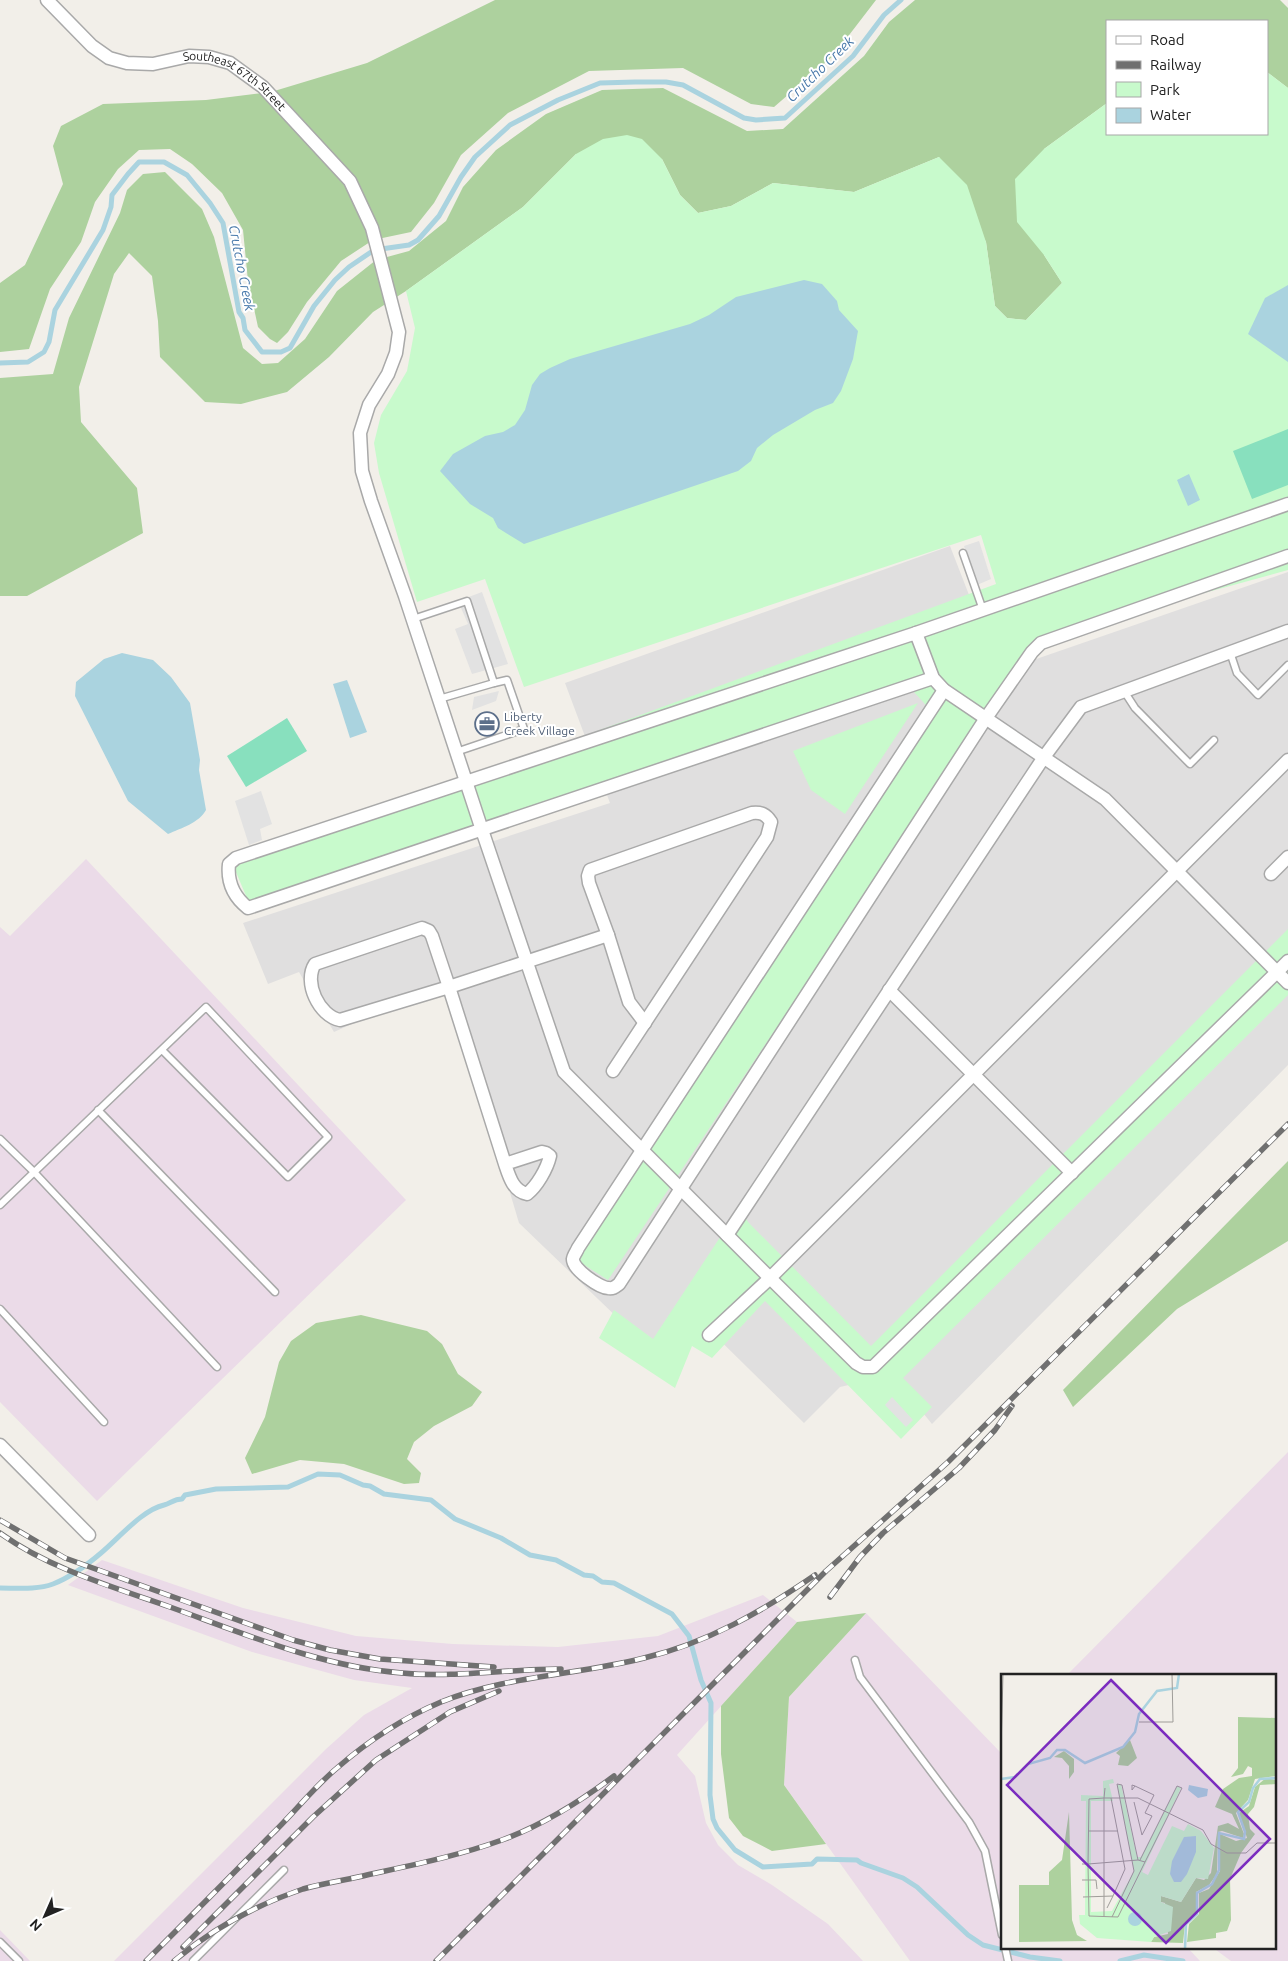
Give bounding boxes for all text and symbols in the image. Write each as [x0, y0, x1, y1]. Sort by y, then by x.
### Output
legend [1106, 20, 1268, 135]
text: Road [1150, 31, 1185, 48]
water label: Crutcho Creek [783, 32, 858, 105]
street label: Southeast 67th Street [182, 49, 289, 113]
text: Railway [1150, 56, 1201, 73]
text: Park [1150, 81, 1180, 98]
text: Water [1150, 106, 1191, 123]
water label: Crutcho Creek [226, 224, 258, 313]
place label: Liberty Creek Village [504, 710, 575, 737]
office icon: Liberty Creek Village [474, 711, 500, 737]
inset map [1001, 1674, 1276, 1948]
north arrow [20, 1891, 70, 1941]
text: N [26, 1916, 45, 1935]

